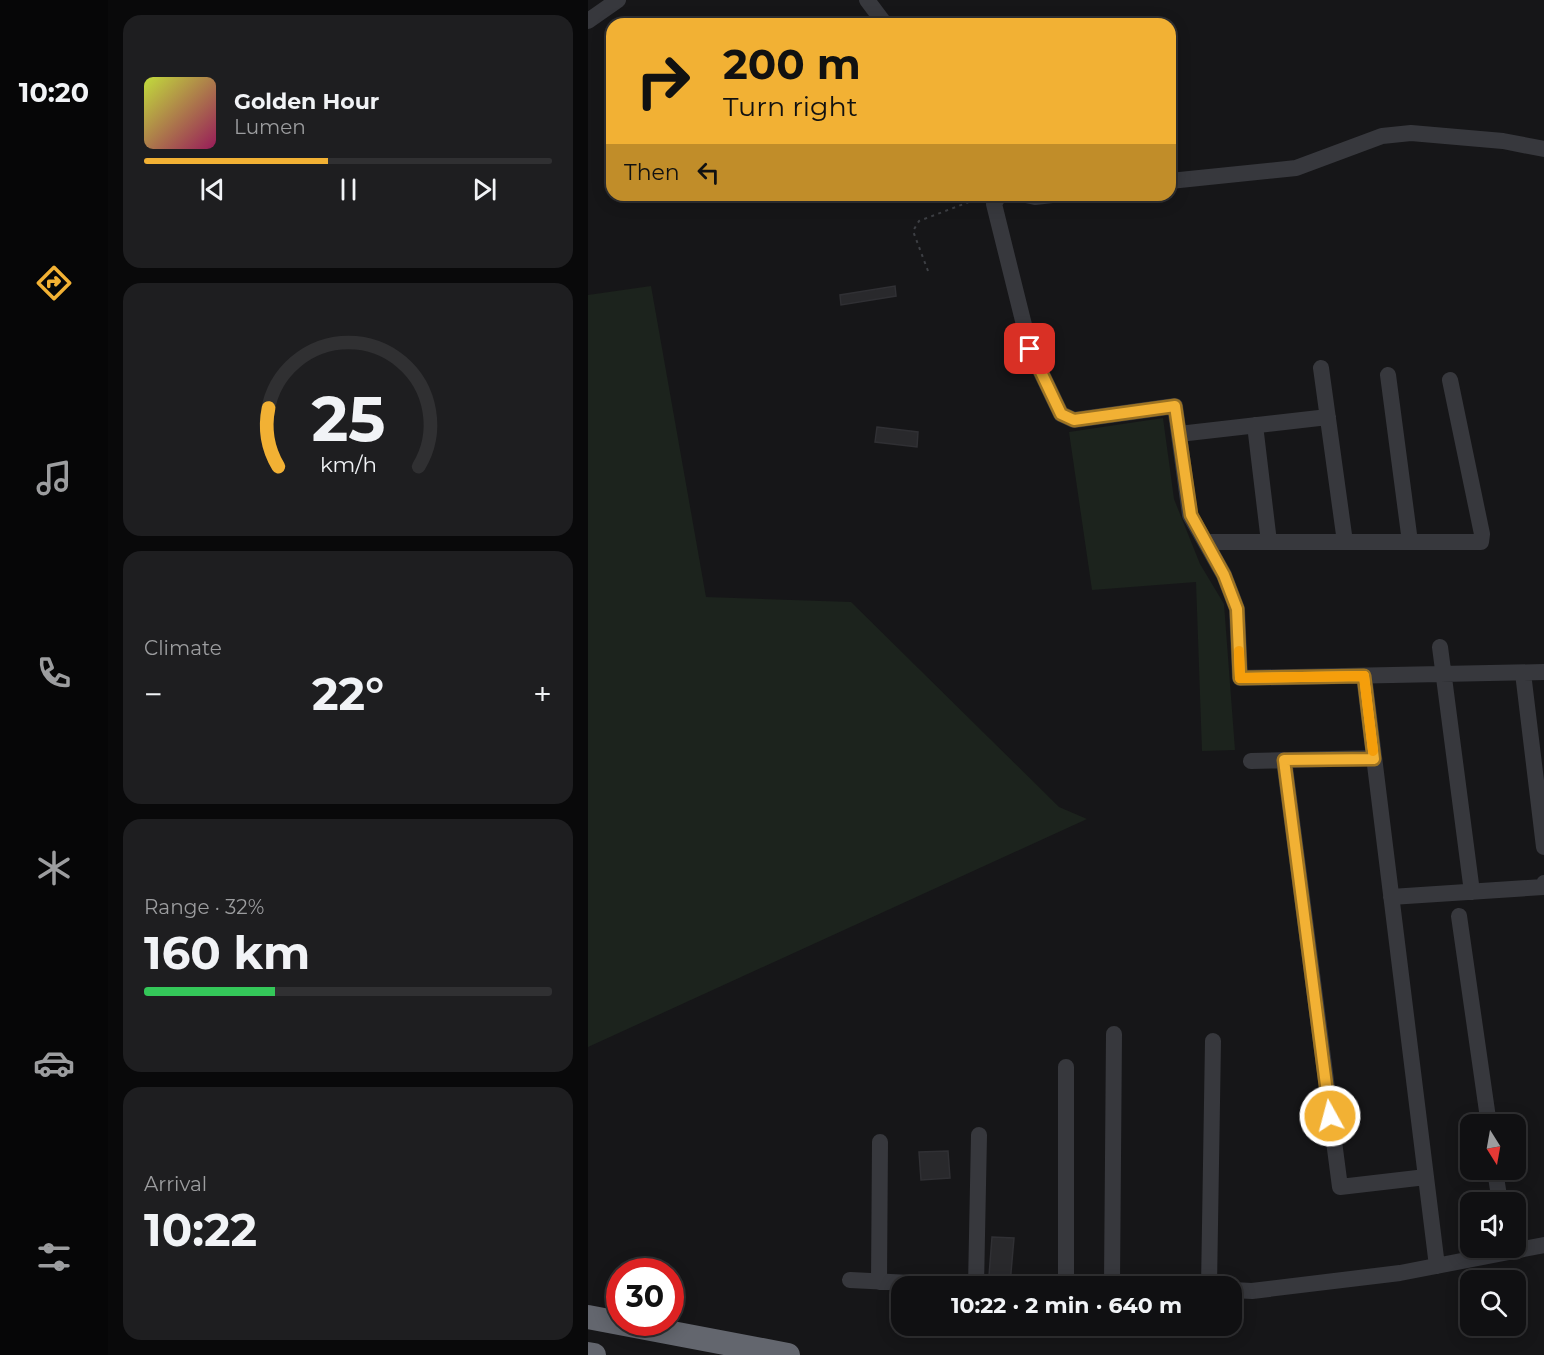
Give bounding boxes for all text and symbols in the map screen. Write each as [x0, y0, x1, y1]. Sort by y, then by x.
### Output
text: 200 m [723, 38, 861, 90]
icon: right [624, 42, 702, 120]
text: 10:20 [19, 76, 89, 109]
text: Golden Hour [234, 88, 379, 115]
text: Turn right [723, 90, 858, 123]
text: Lumen [234, 115, 306, 139]
icon: left [692, 156, 725, 189]
text: Then [624, 159, 680, 186]
icon: previous [196, 173, 229, 206]
icon: pause [332, 173, 365, 206]
icon: next [468, 173, 501, 206]
icon: directions [33, 262, 75, 304]
pin [1004, 323, 1055, 374]
icon: arrive [1013, 332, 1046, 365]
text: 25 [311, 381, 385, 457]
text: km/h [319, 451, 377, 477]
icon: music [33, 457, 75, 499]
text: Climate [144, 636, 222, 660]
icon: phone [33, 652, 75, 694]
text: 22° [312, 666, 384, 721]
text: − [144, 674, 163, 714]
text: + [533, 674, 552, 714]
icon: climate [33, 847, 75, 889]
text: Range · 32% [144, 895, 264, 919]
text: 160 km [144, 925, 310, 980]
icon: car [33, 1042, 75, 1084]
position arrow [1298, 1084, 1362, 1148]
north arrow [1460, 1114, 1526, 1180]
map controls [1460, 1114, 1526, 1336]
text: Arrival [144, 1172, 207, 1196]
button: sound [1460, 1192, 1526, 1258]
text: 10:22 [144, 1202, 257, 1257]
icon: filters [33, 1236, 75, 1278]
speed limit sign: 30 [606, 1258, 684, 1336]
button: search [1460, 1270, 1526, 1336]
text: 10:22 · 2 min · 640 m [951, 1292, 1182, 1319]

